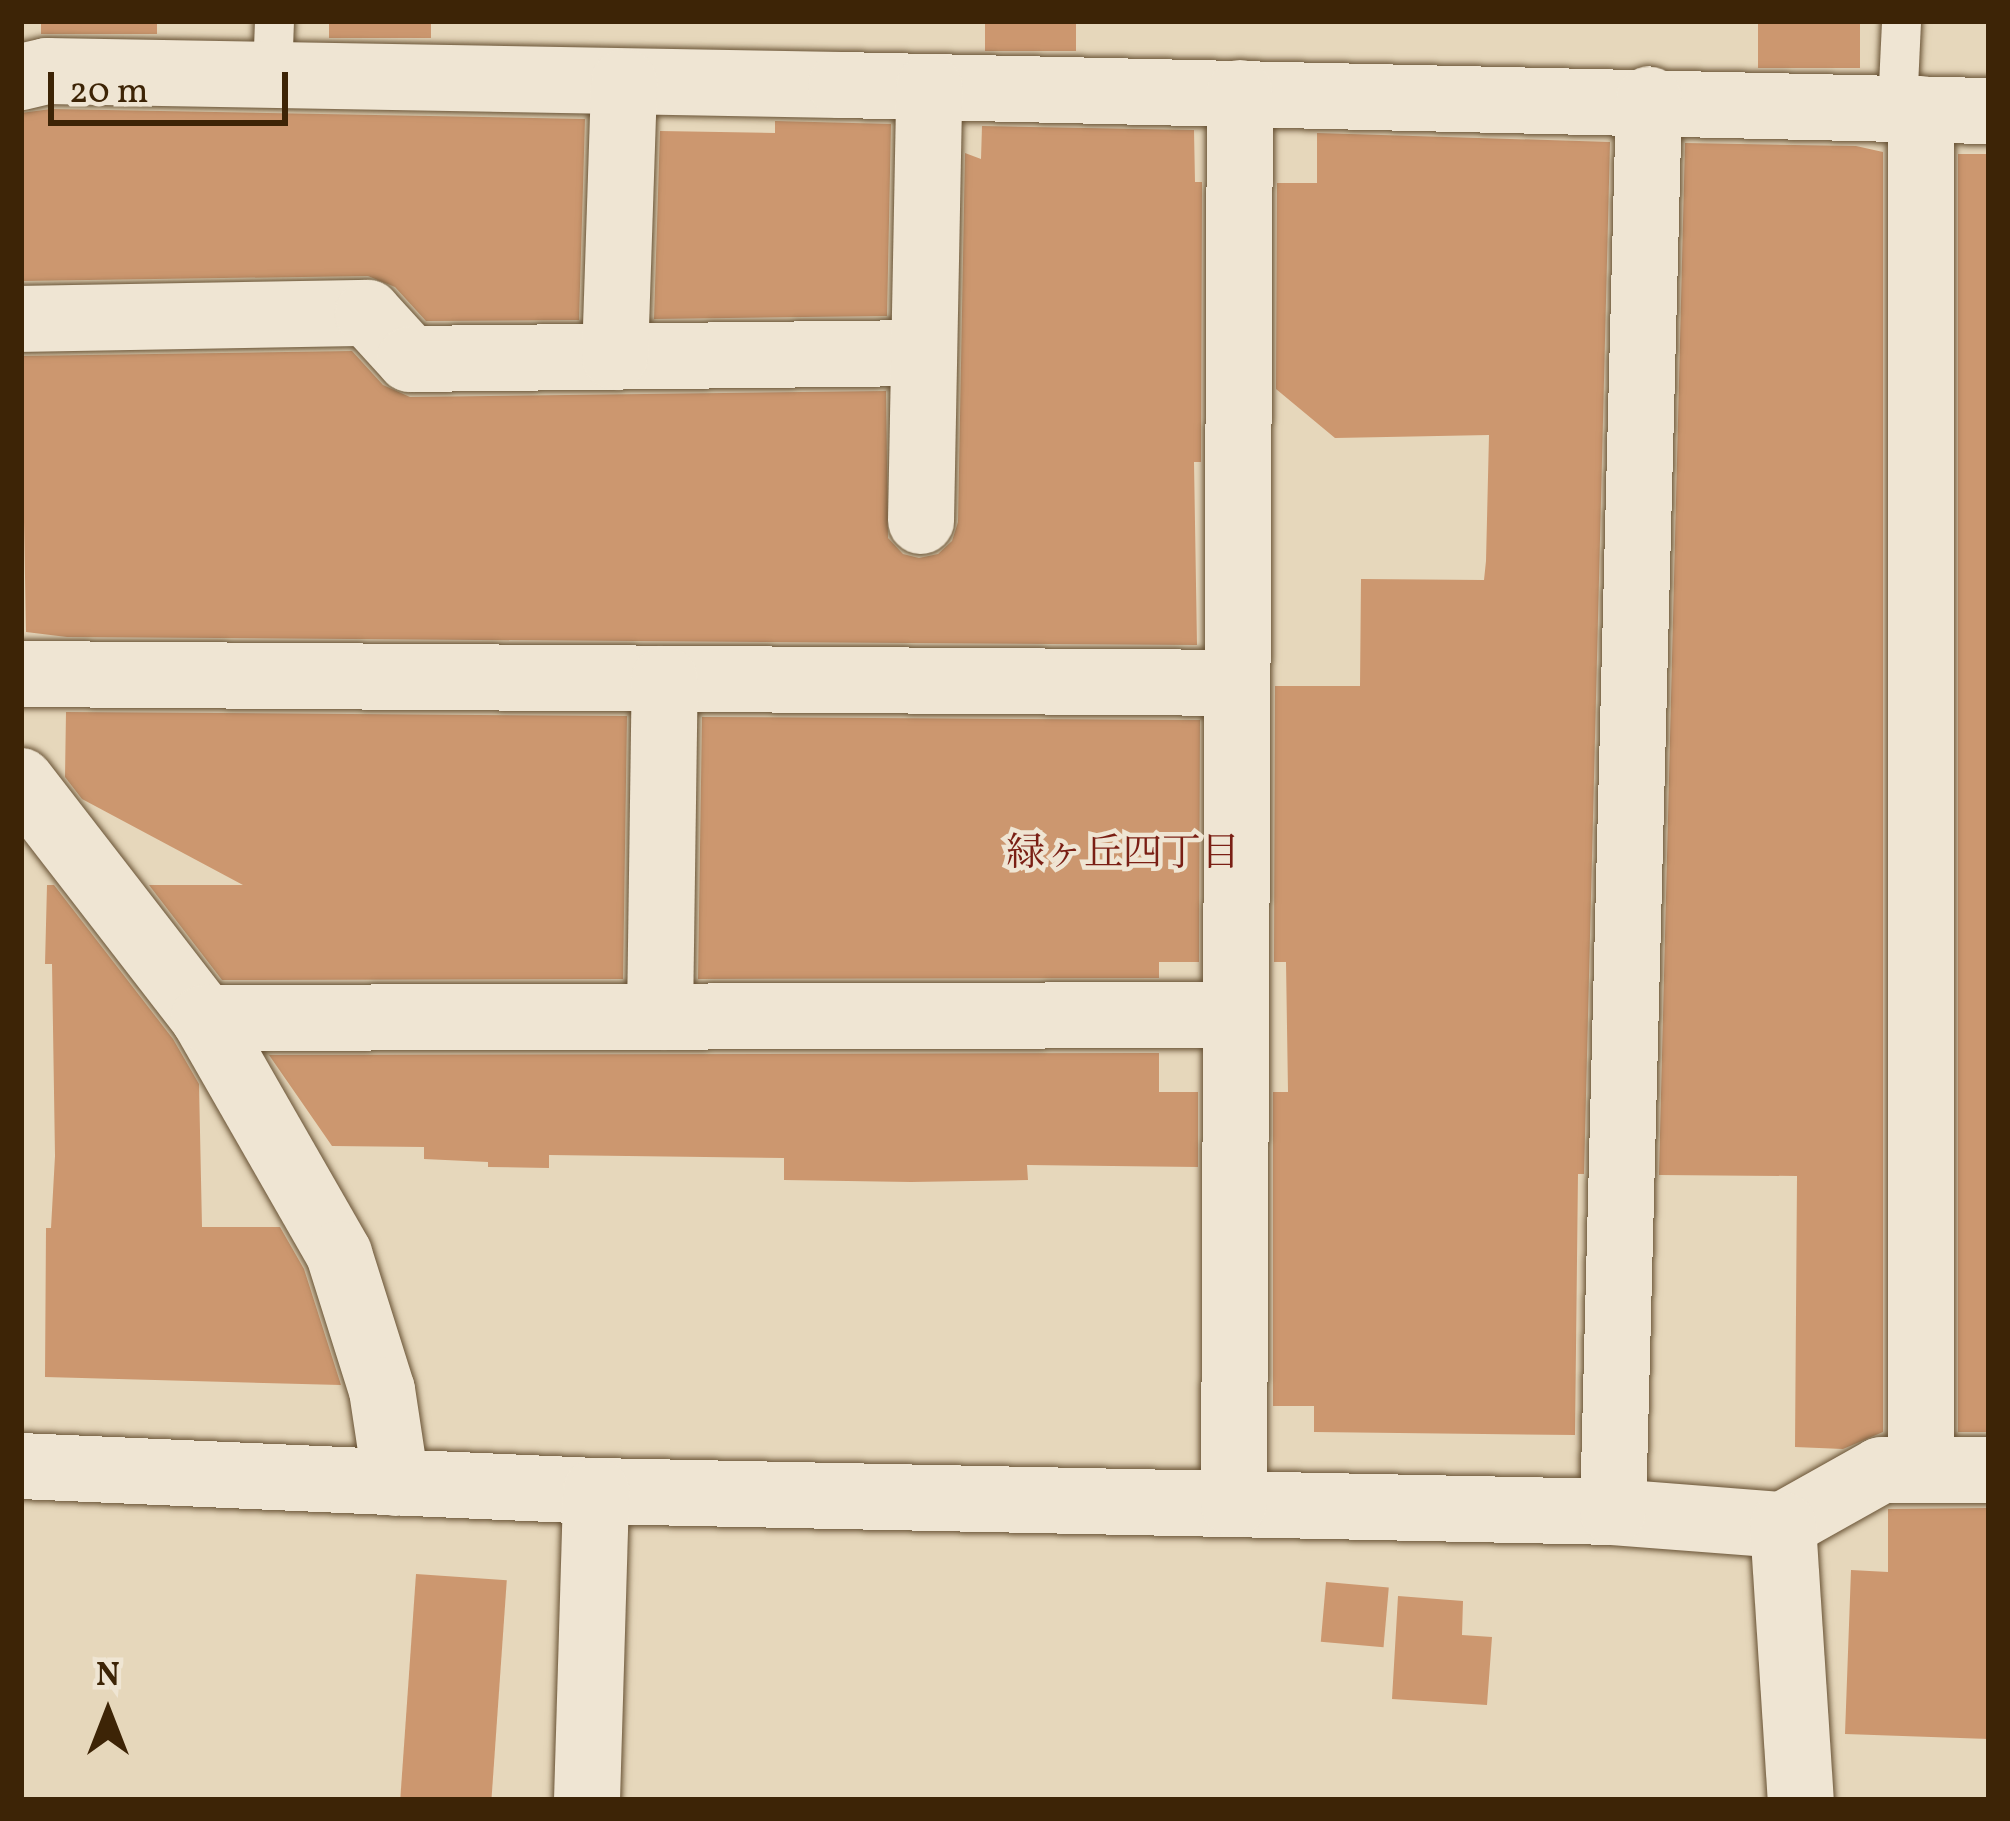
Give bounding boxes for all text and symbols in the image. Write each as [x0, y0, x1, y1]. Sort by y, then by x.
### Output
scale bar [54, 48, 294, 122]
text: 20 m [69, 68, 149, 118]
district label: 緑ヶ丘四丁目 [1006, 832, 1240, 878]
north arrow [48, 1653, 168, 1773]
text: N [96, 1654, 120, 1700]

